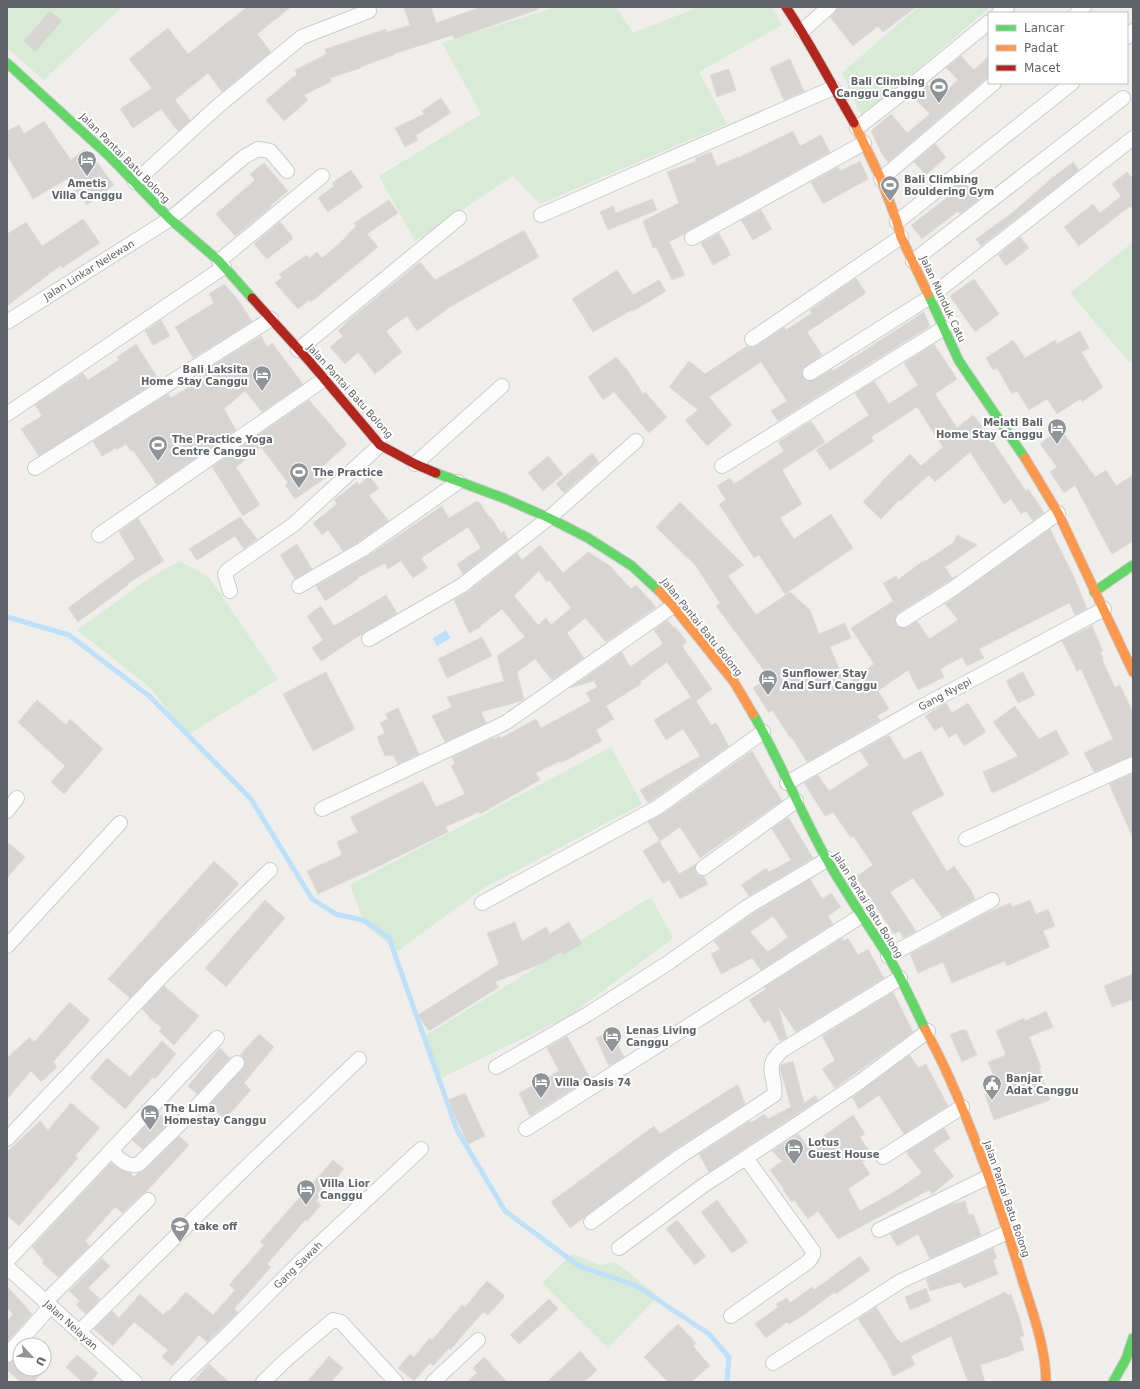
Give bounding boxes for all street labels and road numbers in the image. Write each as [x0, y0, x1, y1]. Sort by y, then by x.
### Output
street label: Jalan Pantai Batu Bolong [77, 110, 172, 205]
street label: Jalan Linkar Nelewan [41, 238, 136, 303]
street label: Jalan Munduk Catu [918, 253, 968, 344]
street label: Jalan Pantai Batu Bolong [304, 341, 395, 440]
street label: Jalan Pantai Batu Bolong [659, 575, 745, 678]
street label: Gang Nyepi [917, 675, 973, 713]
street label: Jalan Pantai Batu Bolong [830, 849, 905, 960]
street label: Jalan Pantai Batu Bolong [982, 1138, 1032, 1259]
street label: Gang Sawah [272, 1239, 324, 1291]
street label: Jalan Nelayan [41, 1297, 100, 1352]

